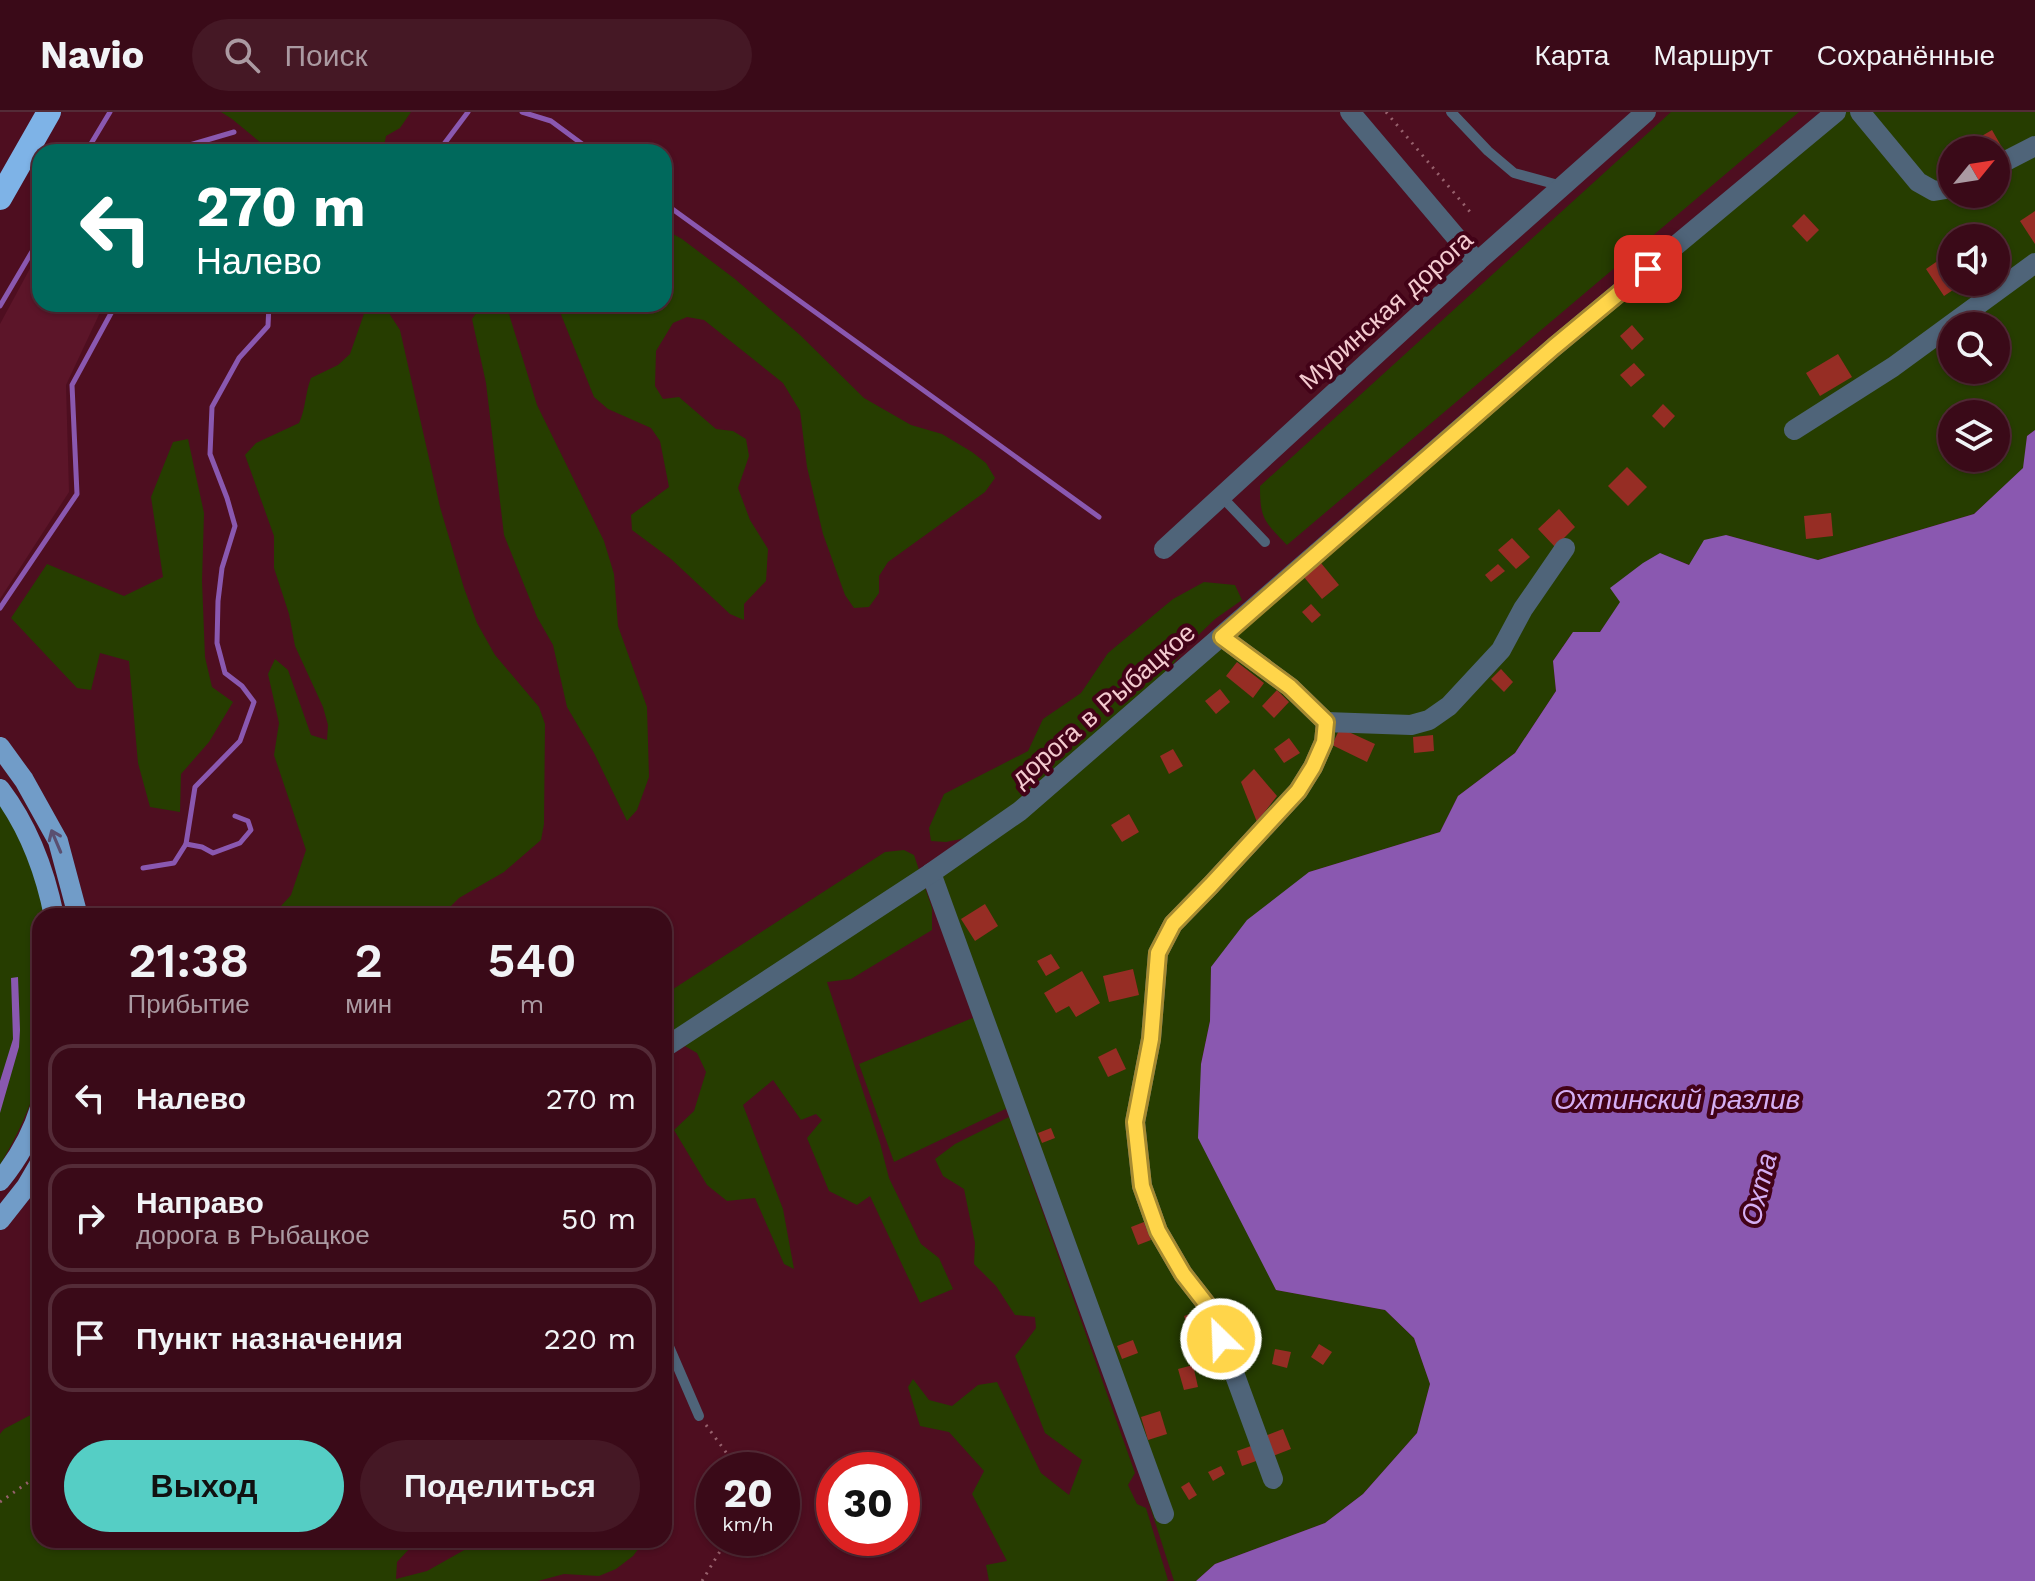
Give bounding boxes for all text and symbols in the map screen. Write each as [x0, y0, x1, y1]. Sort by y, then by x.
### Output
search box [192, 19, 752, 91]
text: Navio [40, 33, 144, 77]
icon: search [220, 33, 264, 77]
text: Поиск [284, 38, 368, 73]
text: Карта [1534, 39, 1609, 72]
text: Маршрут [1653, 39, 1773, 72]
text: Сохранённые [1817, 39, 1995, 72]
north arrow [1938, 136, 2010, 208]
map controls [1938, 136, 2010, 472]
text: 270 m [196, 174, 366, 240]
icon: left [64, 176, 168, 280]
street label: Муринская дорога [1293, 224, 1479, 396]
button: sound [1938, 224, 2010, 296]
pin [1614, 235, 1682, 303]
text: Налево [196, 241, 322, 283]
icon: arrive [1626, 247, 1670, 291]
button: search [1938, 312, 2010, 384]
button: layers [1938, 400, 2010, 472]
street label: дорога в Рыбацкое [1005, 617, 1201, 793]
one-way arrow [47, 830, 62, 854]
text: 21:38 [128, 932, 249, 989]
text: 2 [354, 932, 383, 989]
text: 540 [488, 932, 576, 989]
text: Прибытие [128, 989, 250, 1019]
text: мин [345, 989, 392, 1019]
text: m [520, 989, 544, 1019]
icon: left [68, 1076, 112, 1120]
text: Налево [136, 1081, 246, 1116]
text: 270 m [545, 1081, 636, 1116]
water label: Охтинский разлив [1554, 1083, 1800, 1116]
water label: Охта [1734, 1149, 1784, 1229]
text: Направо [136, 1185, 264, 1220]
icon: right [68, 1196, 112, 1240]
text: 50 m [561, 1201, 636, 1236]
text: дорога в Рыбацкое [136, 1220, 370, 1250]
position arrow [1179, 1297, 1263, 1381]
icon: arrive [68, 1316, 112, 1360]
text: Пункт назначения [136, 1321, 403, 1356]
text: 220 m [544, 1321, 636, 1356]
button: Выход [64, 1440, 344, 1532]
button: Поделиться [360, 1440, 640, 1532]
speed limit sign: 30 [816, 1452, 920, 1556]
text: 20 [723, 1470, 773, 1517]
text: km/h [722, 1512, 774, 1536]

